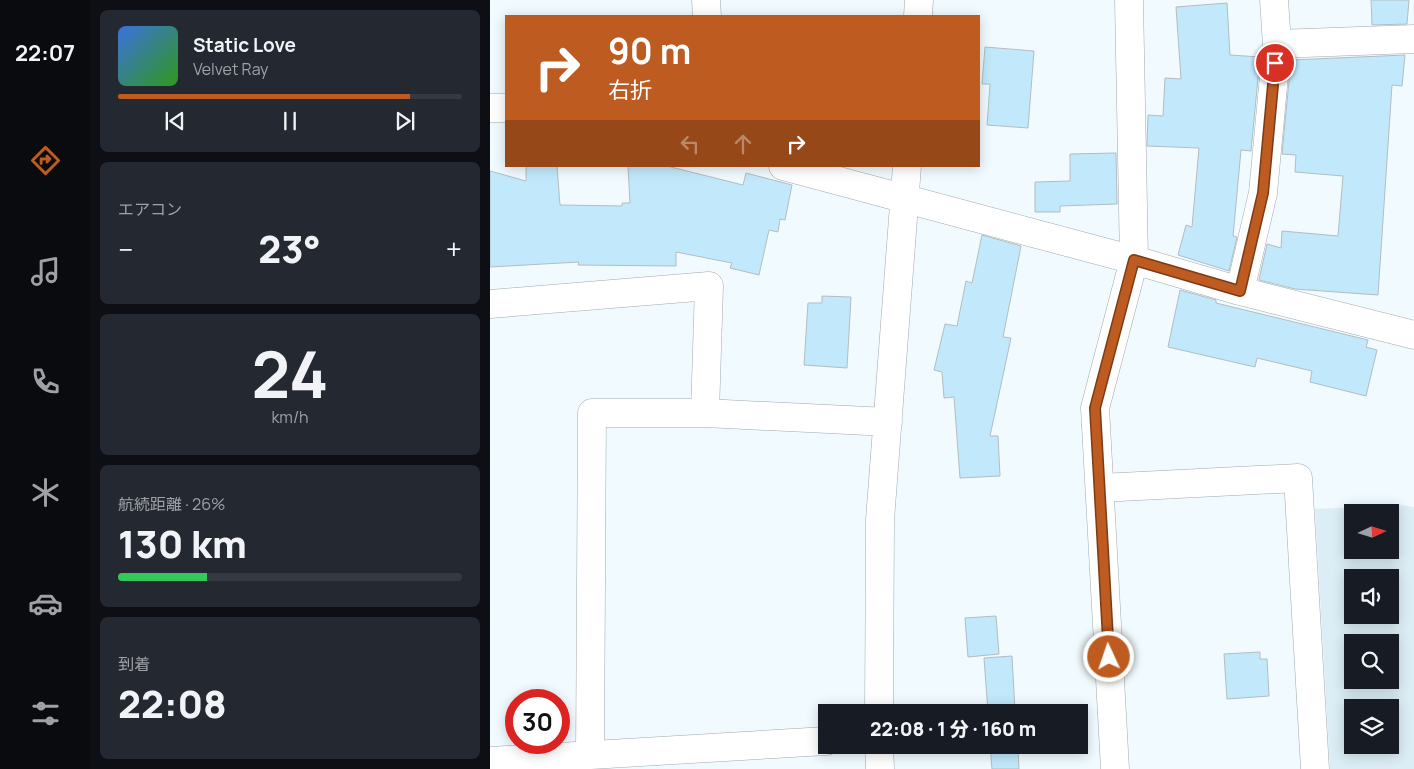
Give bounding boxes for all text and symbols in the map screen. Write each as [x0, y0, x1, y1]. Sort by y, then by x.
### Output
text: 90 m [608, 27, 691, 75]
text: Static Love [193, 32, 296, 58]
icon: right [525, 35, 590, 100]
text: 22:07 [15, 38, 75, 68]
pin [1254, 42, 1296, 84]
icon: arrive [1261, 49, 1289, 77]
text: Velvet Ray [193, 58, 269, 80]
text: 右折 [608, 75, 652, 105]
icon: previous [161, 107, 189, 135]
icon: pause [276, 107, 304, 135]
icon: next [391, 107, 419, 135]
icon: left [676, 130, 704, 158]
icon: ahead [729, 130, 757, 158]
icon: right [782, 130, 810, 158]
icon: directions [28, 143, 63, 178]
text: エアコン [118, 198, 182, 220]
text: 23° [258, 222, 321, 274]
text: − [118, 230, 133, 268]
text: + [446, 230, 462, 268]
icon: music [28, 254, 63, 289]
text: 24 [252, 329, 328, 418]
icon: phone [28, 364, 63, 399]
text: km/h [271, 406, 309, 428]
icon: climate [28, 475, 63, 510]
text: 航続距離 · 26% [118, 493, 226, 515]
north arrow [1344, 504, 1399, 559]
map controls [1344, 504, 1399, 754]
text: 130 km [118, 517, 247, 569]
button: sound [1344, 569, 1399, 624]
icon: car [28, 586, 63, 621]
position arrow [1082, 630, 1134, 682]
button: search [1344, 634, 1399, 689]
text: 到着 [118, 653, 150, 675]
text: 22:08 [118, 677, 227, 729]
speed limit sign: 30 [505, 689, 570, 754]
icon: filters [28, 696, 63, 731]
button: layers [1344, 699, 1399, 754]
text: 22:08 · 1 分 · 160 m [870, 716, 1036, 742]

